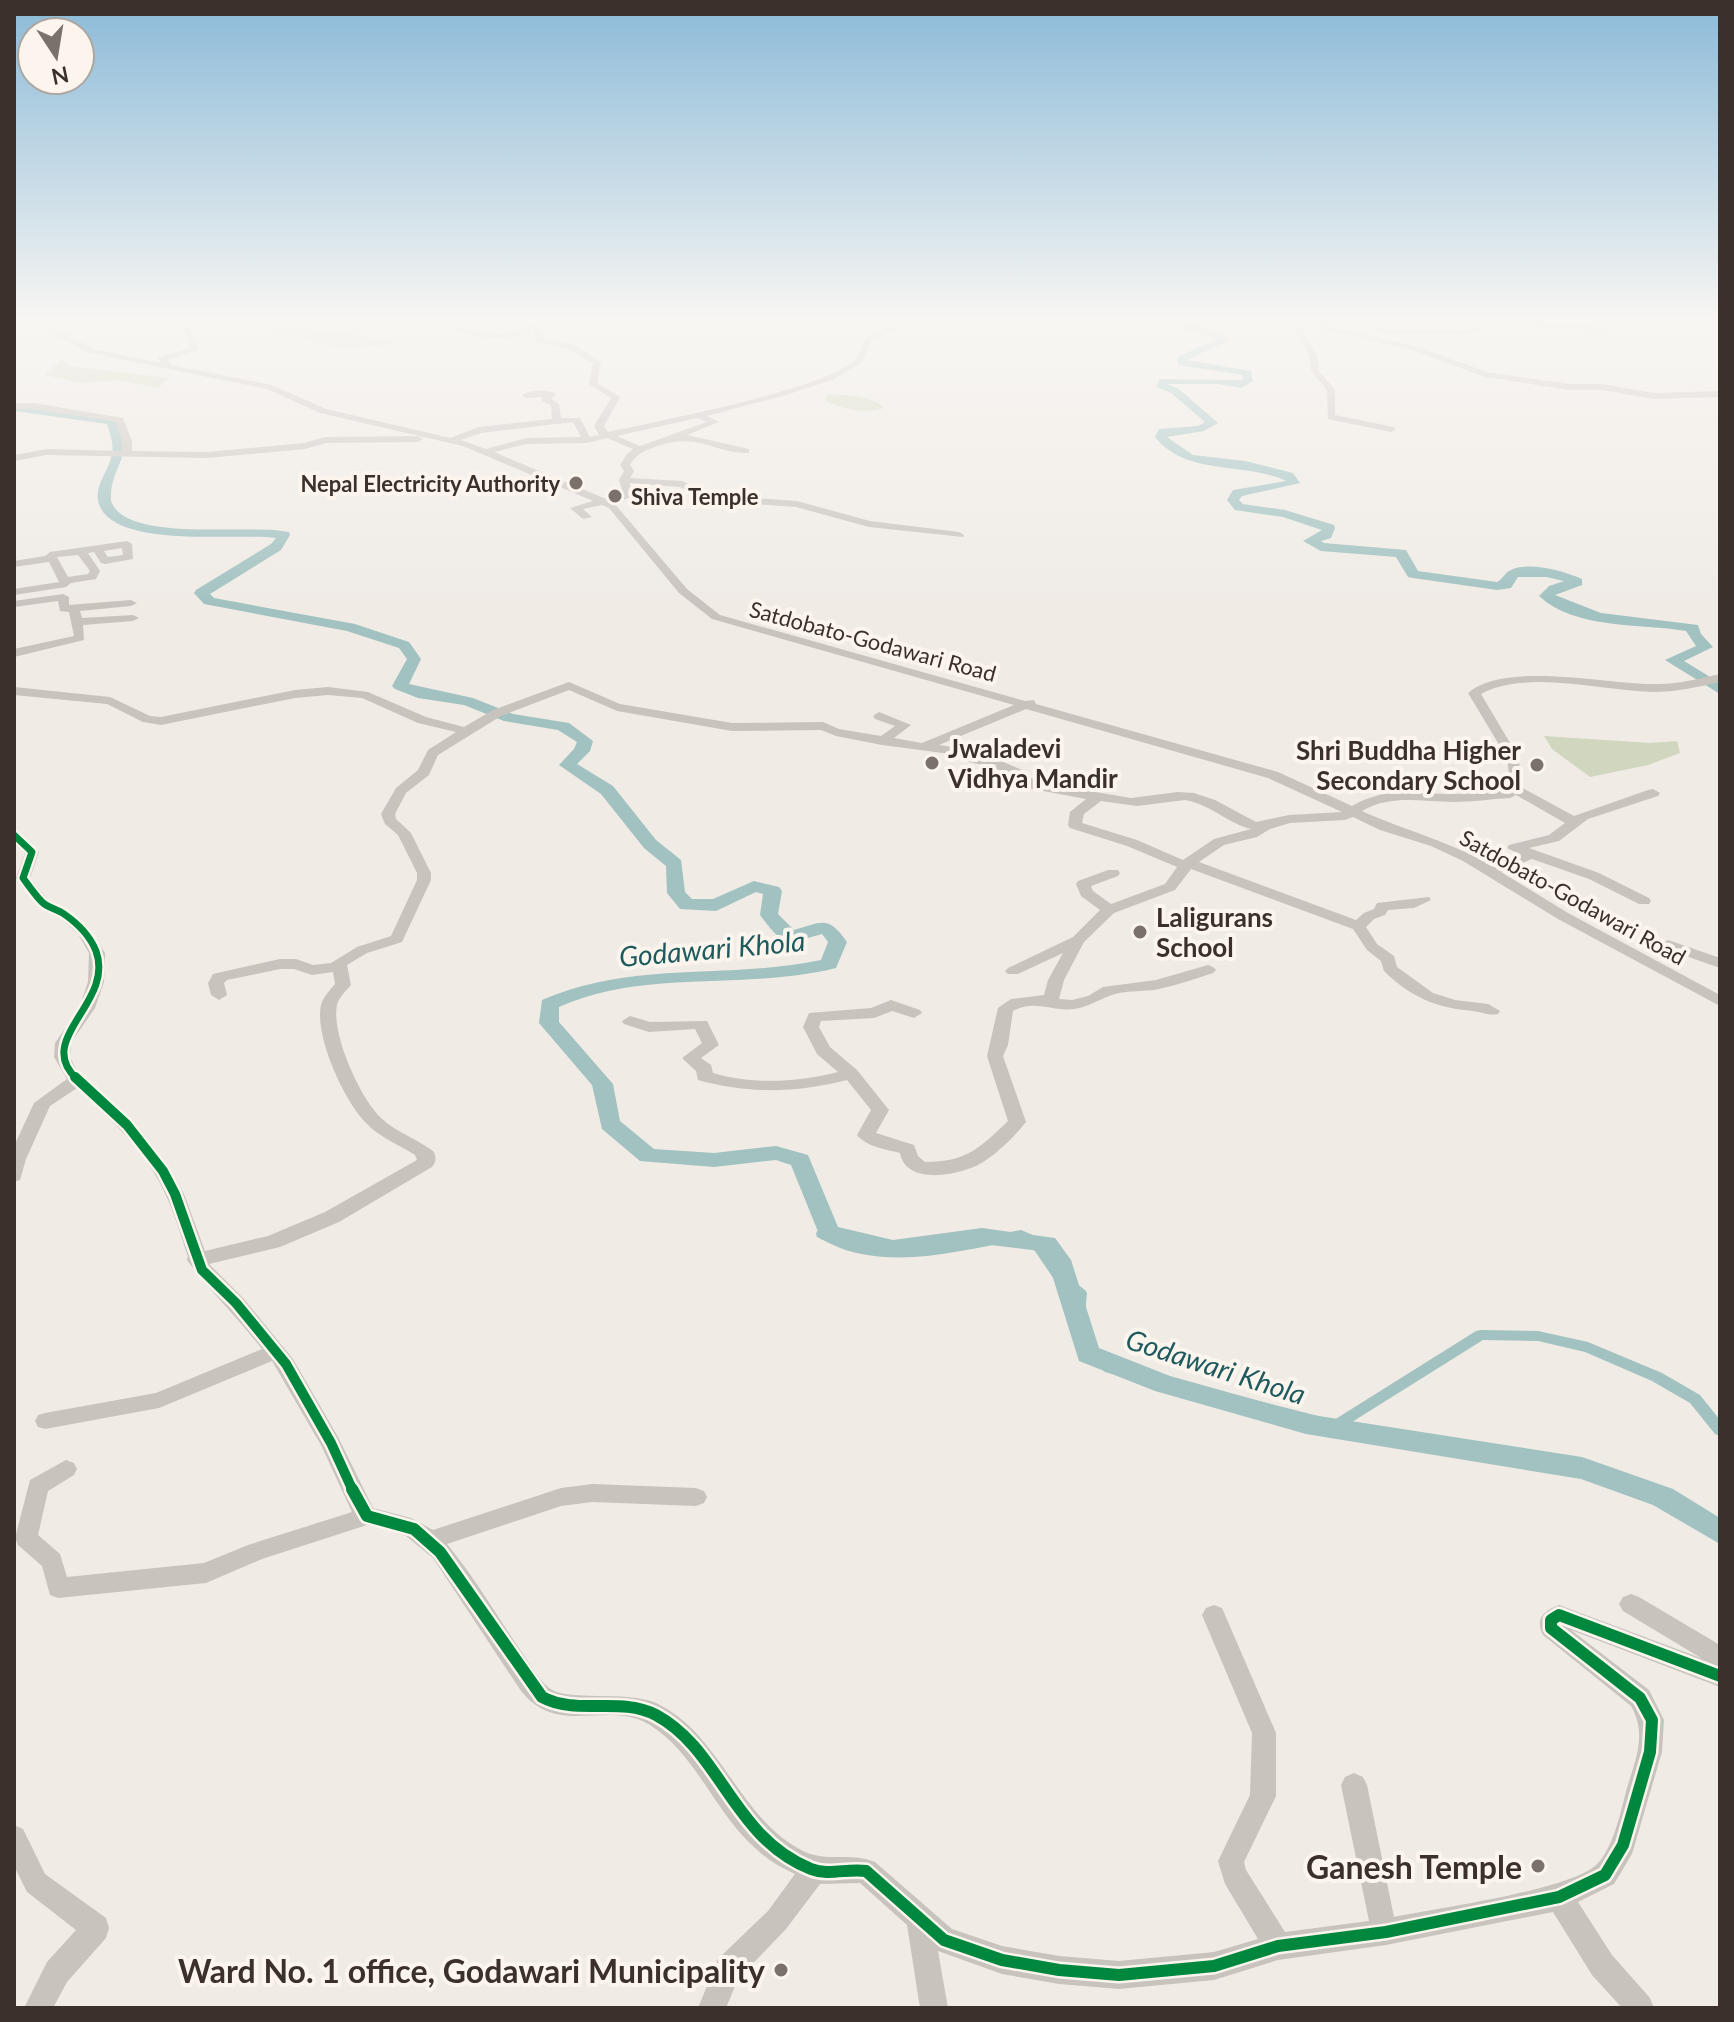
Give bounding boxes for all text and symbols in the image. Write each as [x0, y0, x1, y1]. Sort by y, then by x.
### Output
north arrow [16, 16, 96, 96]
text: N [49, 61, 71, 91]
place label: Nepal Electricity Authority [300, 470, 560, 497]
marker: Nepal Electricity Authority [567, 474, 585, 492]
place label: Shiva Temple [631, 483, 759, 510]
marker: Shiva Temple [606, 487, 624, 505]
street label: Satdobato-Godawari Road [747, 595, 999, 687]
place label: Jwaladevi Vidhya Mandir [947, 732, 1118, 794]
place label: Shri Buddha Higher Secondary School [1296, 734, 1521, 796]
marker: Jwaladevi Vidhya Mandir [923, 754, 941, 772]
marker: Shri Buddha Higher Secondary School [1528, 756, 1546, 774]
street label: Satdobato-Godawari Road [1455, 824, 1691, 970]
place label: Laligurans School [1156, 901, 1273, 963]
water label: Godawari Khola [618, 923, 806, 973]
marker: Laligurans School [1131, 923, 1149, 941]
water label: Godawari Khola [1122, 1321, 1310, 1411]
place label: Ganesh Temple [1306, 1847, 1522, 1886]
marker: Ganesh Temple [1529, 1857, 1547, 1875]
place label: Ward No. 1 office, Godawari Municipality [178, 1951, 765, 1990]
marker: Ward No. 1 office, Godawari Municipality [772, 1961, 790, 1979]

